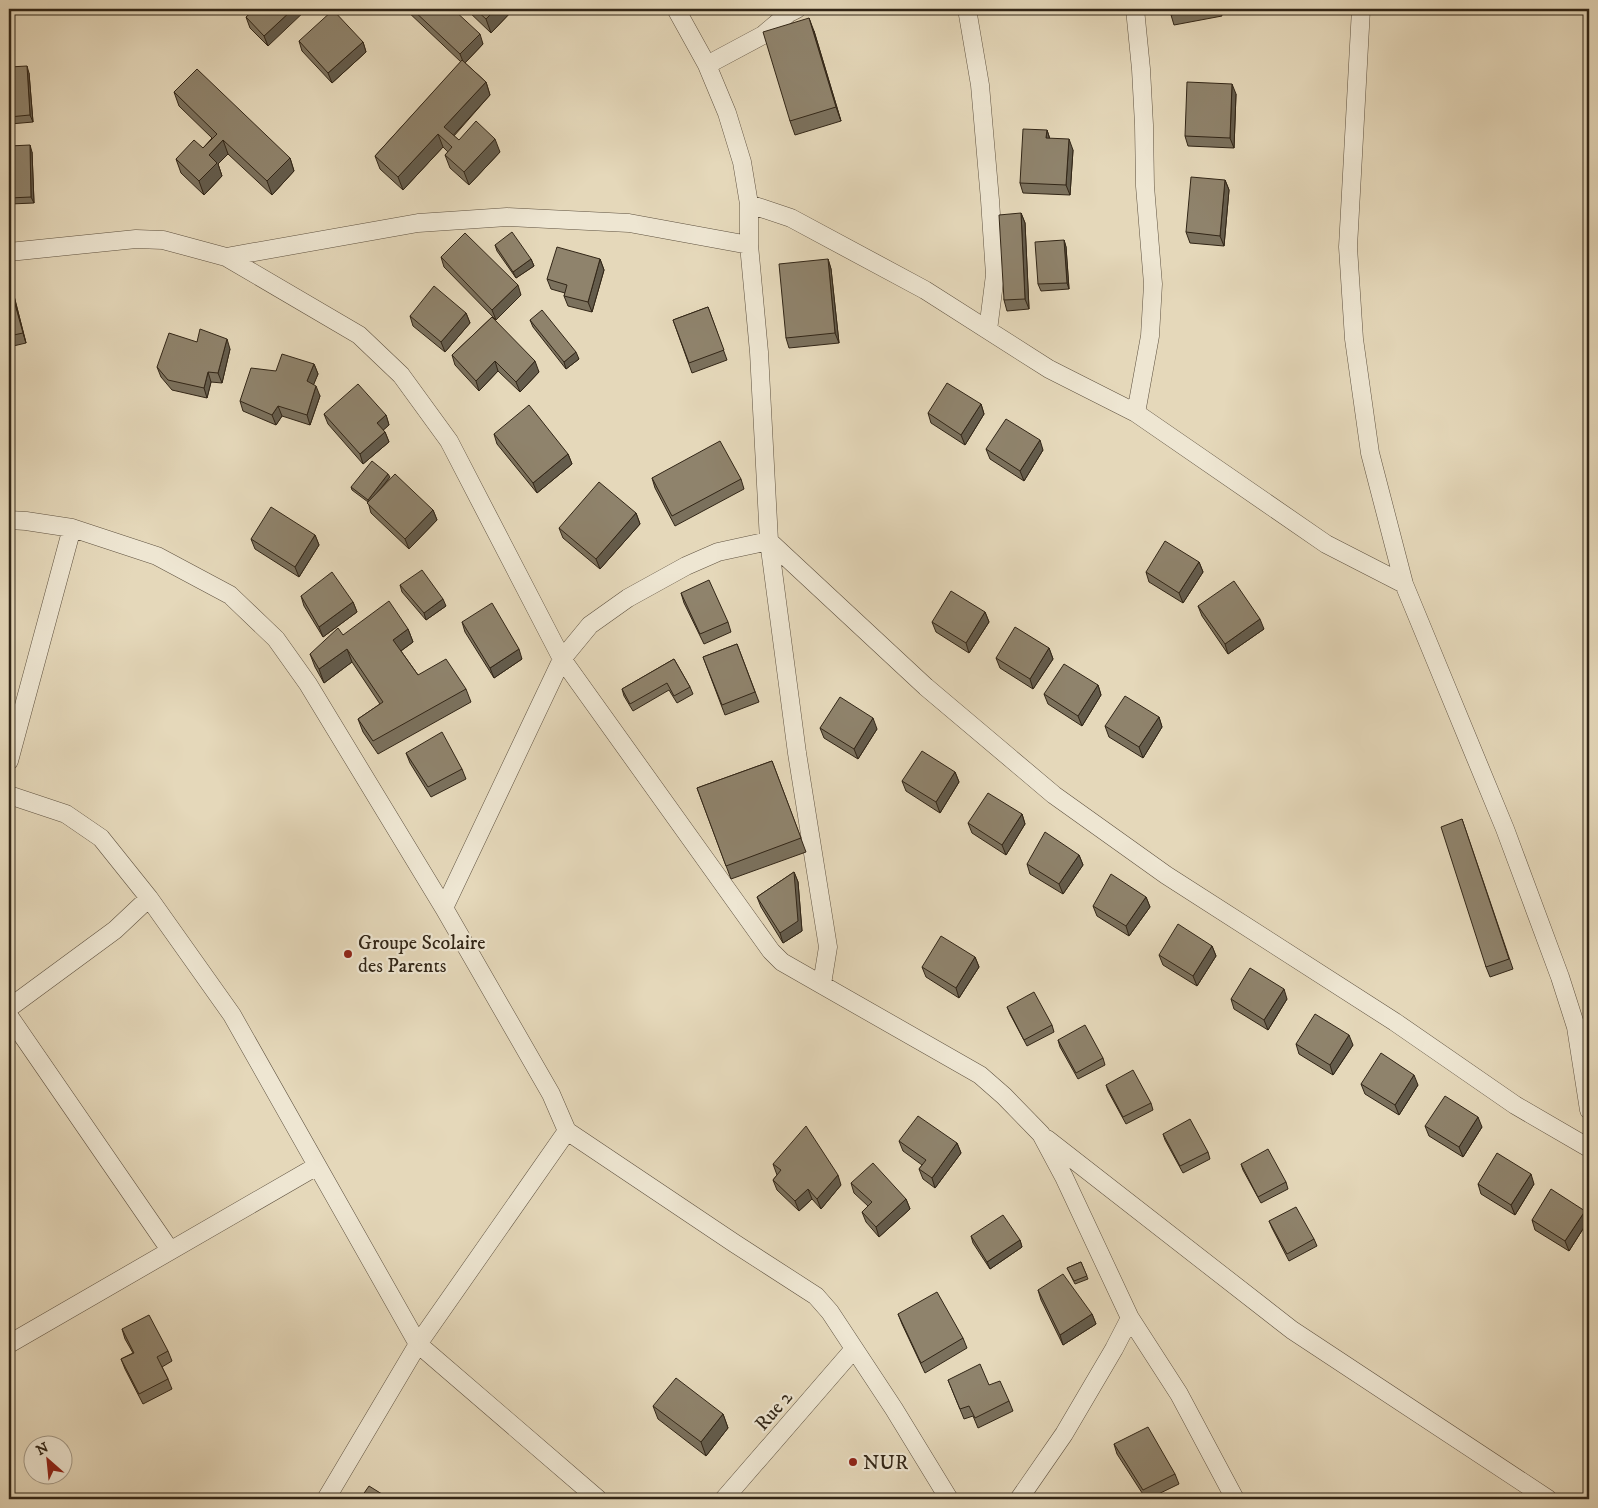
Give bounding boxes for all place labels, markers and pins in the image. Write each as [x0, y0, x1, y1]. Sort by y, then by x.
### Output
place label: Groupe Scolaire des Parents [358, 931, 486, 979]
marker: Groupe Scolaire des Parents [342, 948, 354, 960]
place label: NUR [863, 1451, 908, 1476]
marker: NUR [847, 1456, 859, 1468]

